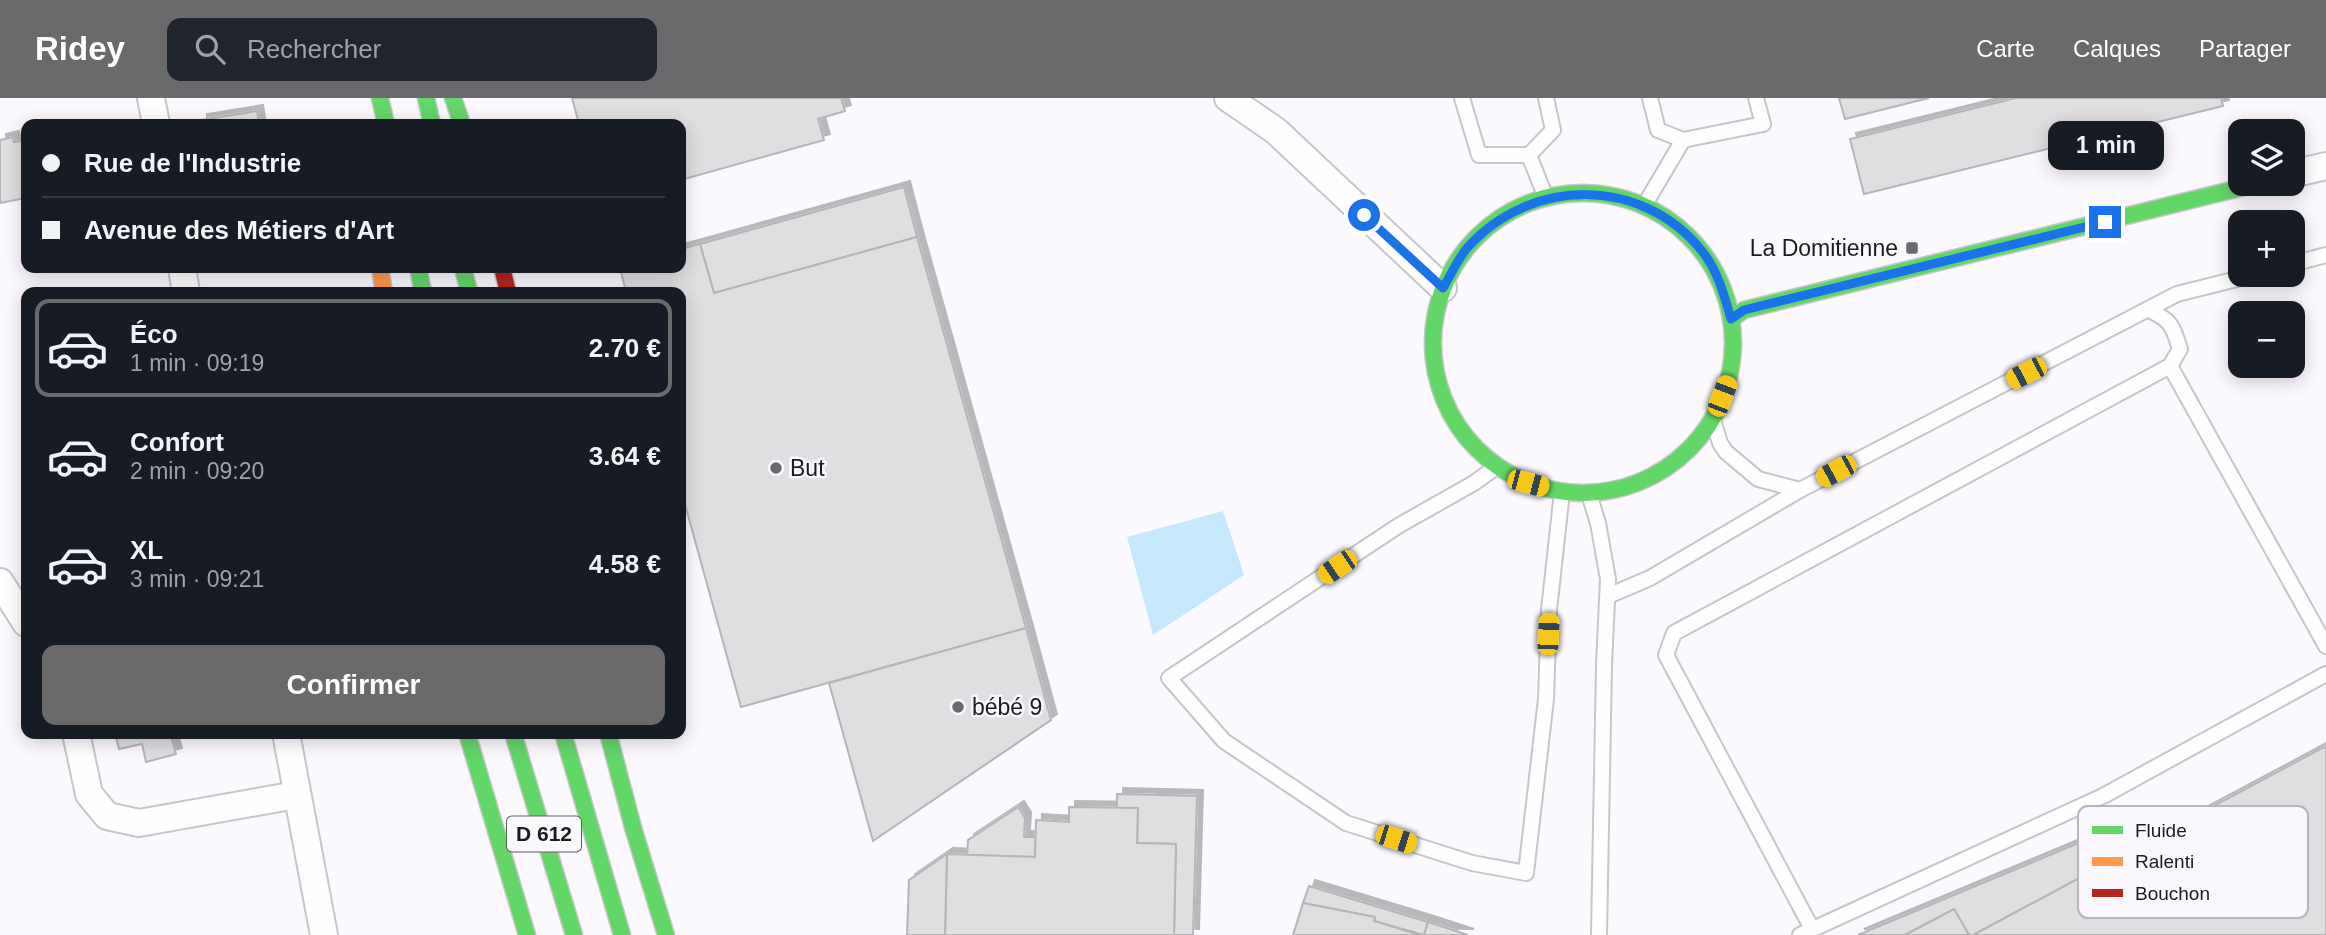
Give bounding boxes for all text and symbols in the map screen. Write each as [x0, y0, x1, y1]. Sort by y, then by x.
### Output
search box [167, 18, 657, 81]
text: Ridey [35, 30, 125, 67]
icon: search [191, 30, 229, 68]
text: Rechercher [247, 34, 381, 64]
text: Carte [1976, 35, 2035, 62]
text: Calques [2073, 35, 2161, 62]
text: Partager [2199, 35, 2291, 62]
map controls [2228, 119, 2305, 378]
button: layers [2228, 119, 2305, 196]
callout: 1 min [2047, 121, 2163, 170]
text: 1 min [2076, 132, 2136, 158]
text: Rue de l'Industrie [84, 148, 301, 178]
route start [1348, 199, 1380, 231]
route end [2089, 206, 2121, 238]
button: + [2228, 210, 2305, 287]
text: Avenue des Métiers d'Art [84, 215, 394, 245]
place label: La Domitienne [1750, 235, 1898, 261]
marker: La Domitienne [1904, 240, 1920, 256]
button: − [2228, 301, 2305, 378]
icon: car [46, 317, 109, 380]
text: Éco [130, 319, 178, 349]
text: 2.70 € [589, 333, 661, 363]
text: 1 min · 09:19 [130, 350, 264, 376]
car [2003, 354, 2050, 392]
car [1705, 373, 1740, 419]
icon: car [46, 425, 109, 488]
text: Confort [130, 427, 224, 457]
text: 3.64 € [589, 441, 661, 471]
car [1813, 452, 1860, 490]
place label: But [790, 455, 825, 481]
text: 2 min · 09:20 [130, 458, 264, 484]
marker: But [768, 460, 784, 476]
car [1505, 467, 1552, 499]
icon: car [46, 533, 109, 596]
text: XL [130, 535, 163, 565]
car [1314, 547, 1361, 587]
text: 4.58 € [589, 549, 661, 579]
text: 3 min · 09:21 [130, 566, 264, 592]
car [1537, 612, 1560, 656]
button: Confirmer [42, 645, 665, 725]
place label: bébé 9 [972, 694, 1042, 720]
marker: bébé 9 [950, 699, 966, 715]
legend [2078, 806, 2308, 918]
road number: D 612 [507, 816, 581, 852]
text: Fluide [2135, 820, 2187, 841]
car [1373, 823, 1420, 855]
text: Ralenti [2135, 851, 2194, 872]
text: Bouchon [2135, 883, 2210, 904]

